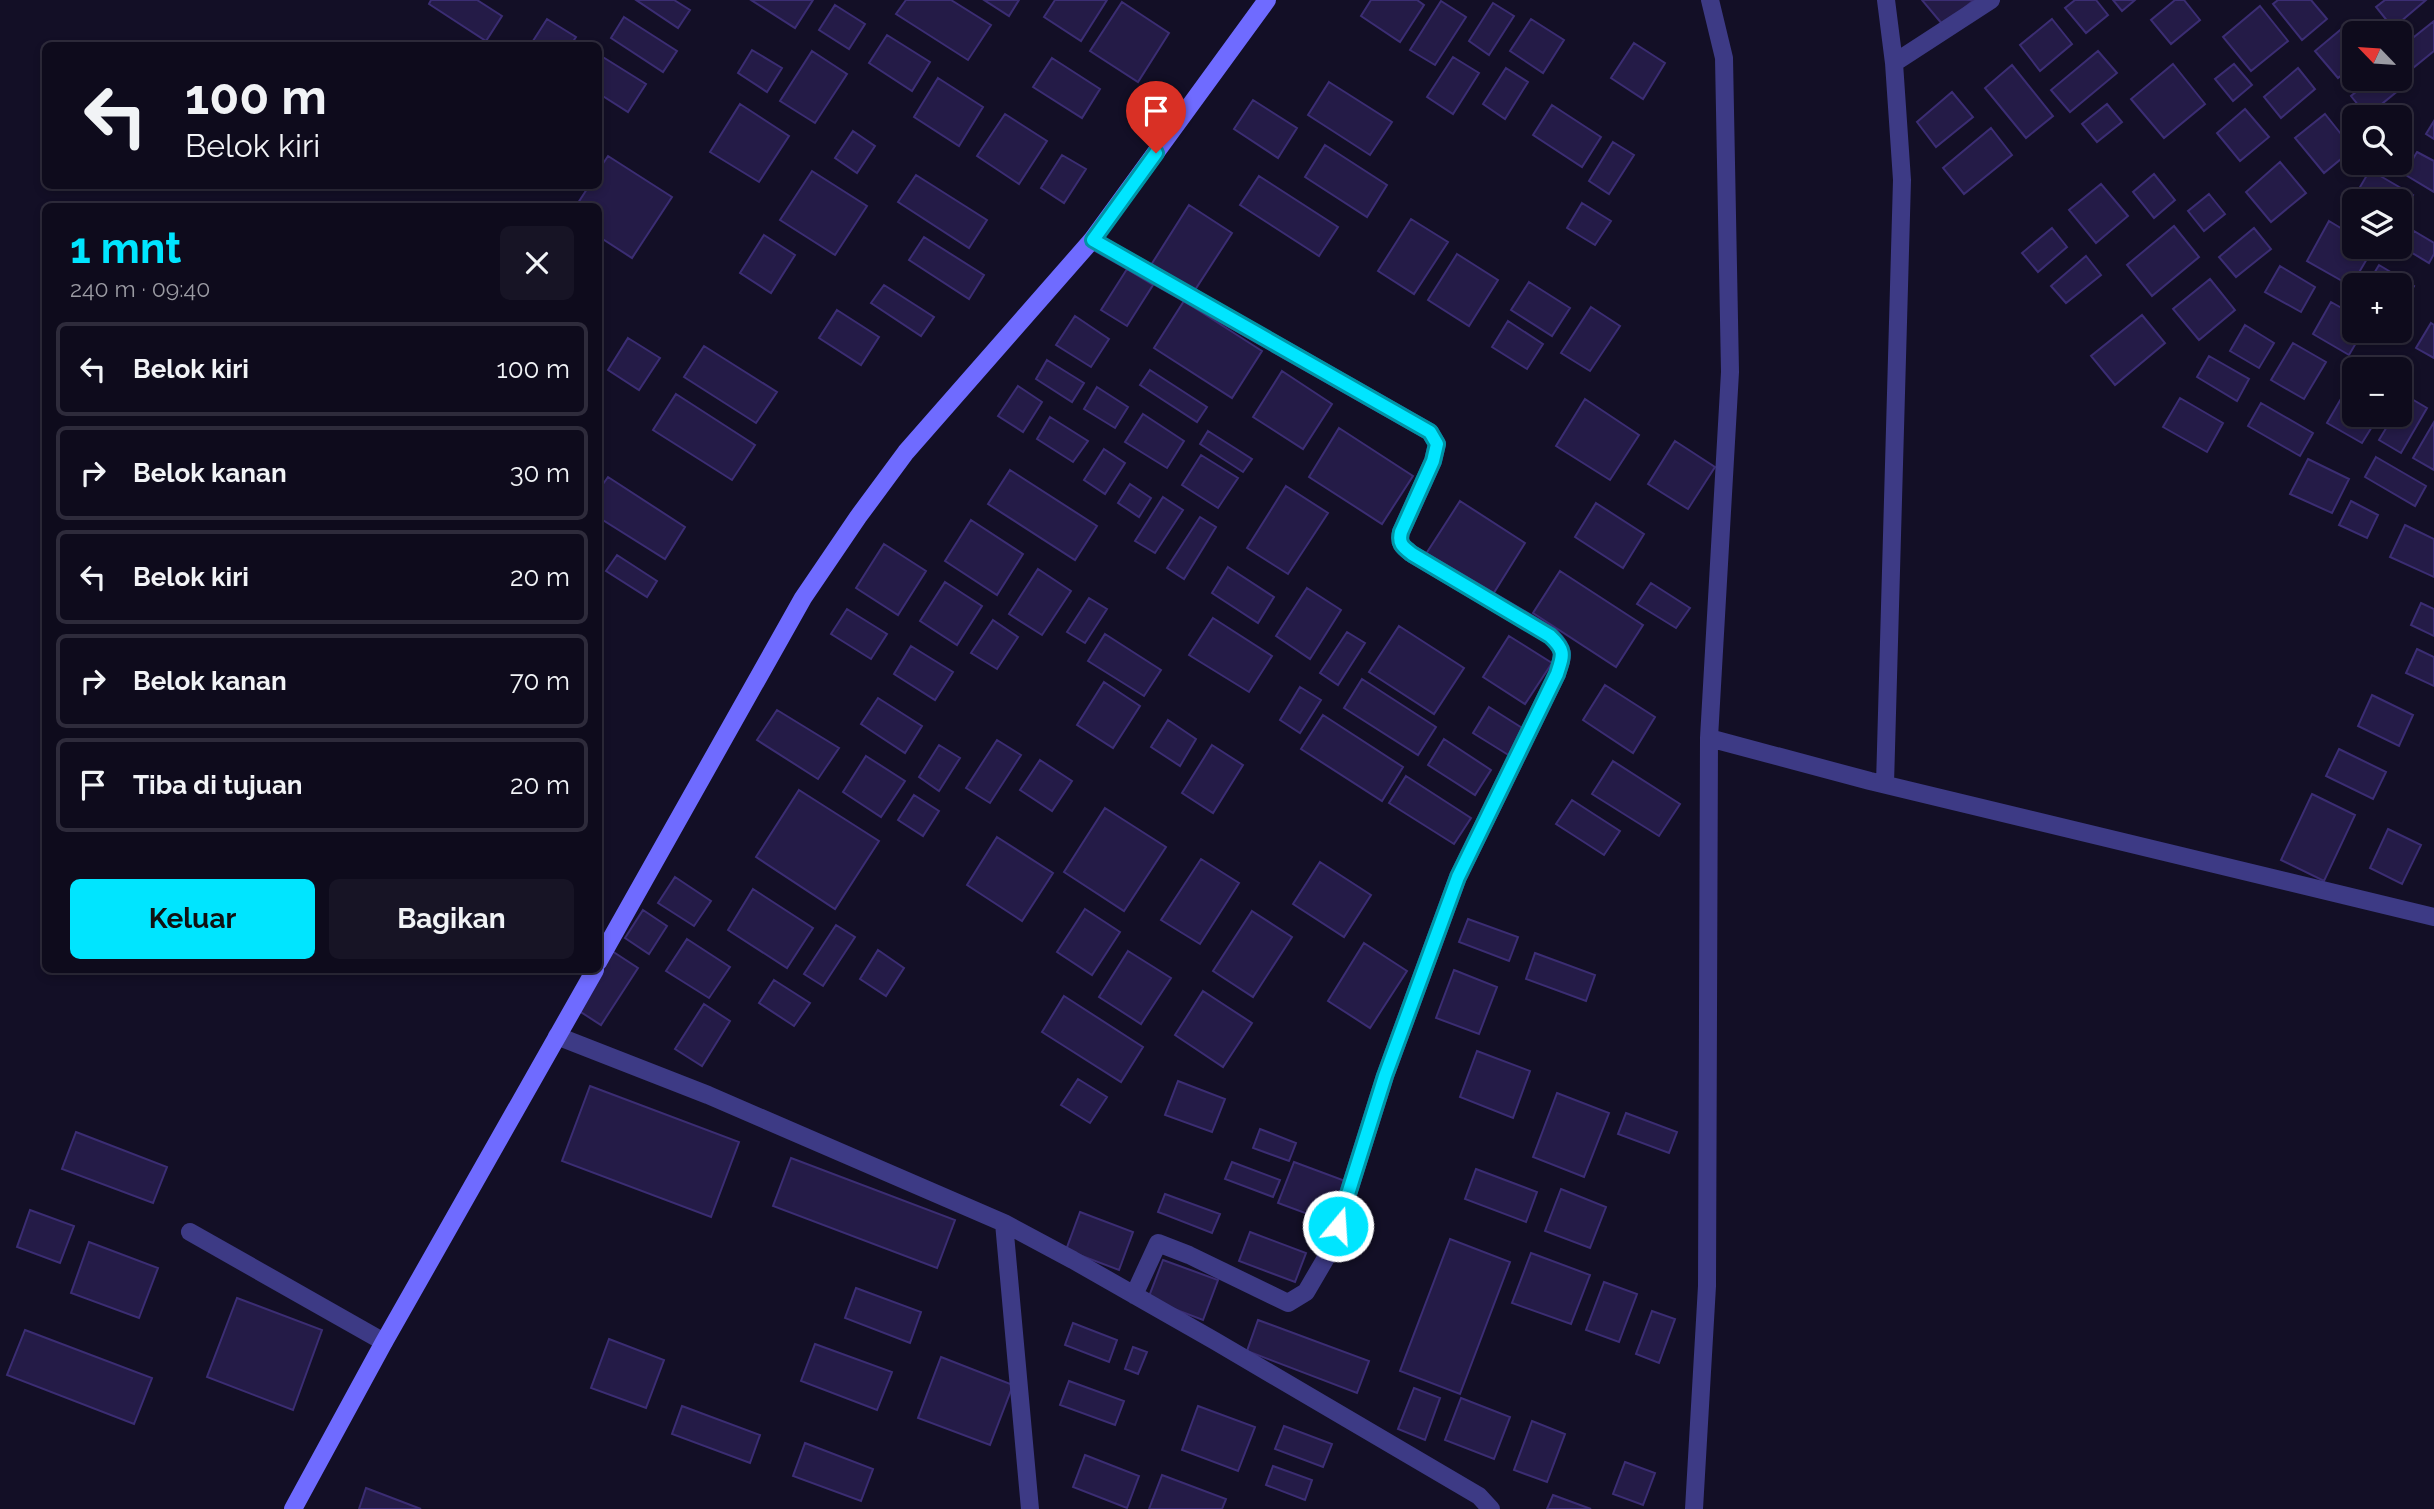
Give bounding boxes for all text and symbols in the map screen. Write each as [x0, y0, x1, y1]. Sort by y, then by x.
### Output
north arrow [2342, 21, 2412, 91]
map controls [2342, 21, 2412, 427]
text: 100 m [185, 68, 327, 125]
icon: left [70, 70, 161, 161]
pin [1126, 81, 1186, 153]
icon: arrive [1137, 92, 1175, 130]
button: search [2342, 105, 2412, 175]
text: Belok kiri [185, 127, 320, 164]
button: layers [2342, 189, 2412, 259]
text: 1 mnt [70, 224, 181, 273]
button: close [500, 226, 574, 300]
button: + [2342, 273, 2412, 343]
text: 240 m · 09:40 [70, 275, 210, 302]
icon: left [74, 350, 112, 388]
text: Belok kiri [133, 354, 249, 384]
text: 100 m [497, 354, 570, 384]
button: − [2342, 357, 2412, 427]
icon: right [74, 454, 112, 492]
text: Belok kanan [133, 458, 287, 488]
text: 30 m [510, 458, 570, 488]
icon: left [74, 558, 112, 596]
text: Belok kiri [133, 562, 249, 592]
text: 20 m [510, 562, 570, 592]
icon: right [74, 662, 112, 700]
text: Belok kanan [133, 666, 287, 696]
text: 70 m [510, 666, 570, 696]
icon: arrive [74, 766, 112, 804]
text: Tiba di tujuan [133, 770, 303, 800]
text: 20 m [510, 770, 570, 800]
button: Keluar [70, 879, 315, 959]
button: Bagikan [329, 879, 574, 959]
position arrow [1301, 1189, 1375, 1263]

